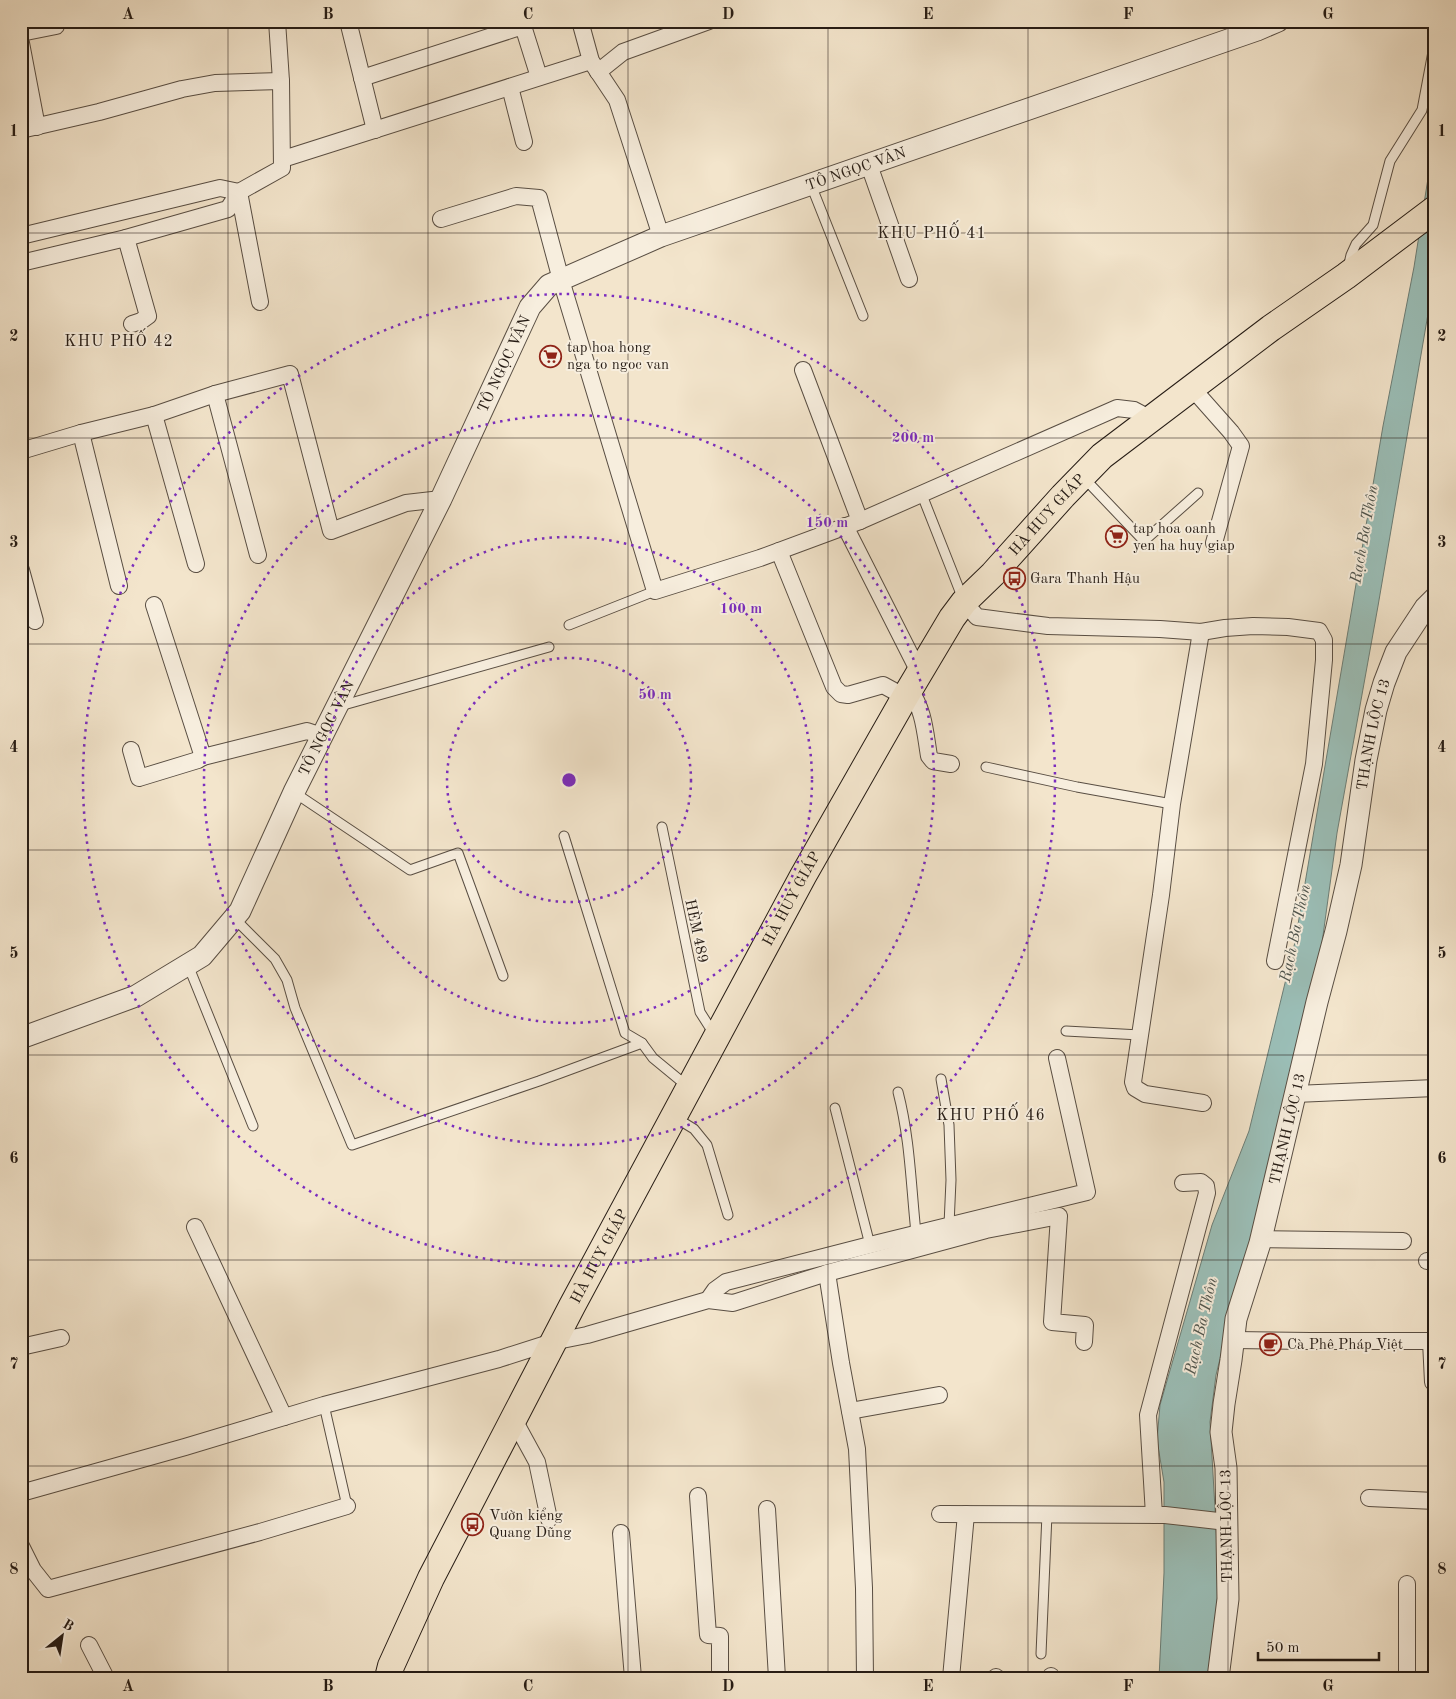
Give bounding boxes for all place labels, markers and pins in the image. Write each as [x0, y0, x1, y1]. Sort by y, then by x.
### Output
place label: tap hoa hong nga to ngoc van [567, 341, 669, 373]
supermarket icon: tap hoa hong nga to ngoc van [539, 344, 563, 368]
place label: tap hoa oanh yen ha huy giap [1133, 522, 1235, 554]
supermarket icon: tap hoa oanh yen ha huy giap [1105, 525, 1129, 549]
bus stop icon: Gara Thanh Hậu [1002, 566, 1026, 590]
place label: Gara Thanh Hậu [1030, 572, 1140, 587]
centre of rings [560, 771, 578, 789]
cafe icon: Cà Phê Pháp Việt [1259, 1332, 1283, 1356]
place label: Cà Phê Pháp Việt [1287, 1338, 1403, 1353]
place label: Vườn kiểng Quang Dũng [489, 1507, 571, 1541]
bus stop icon: Vườn kiểng Quang Dũng [461, 1512, 485, 1536]

